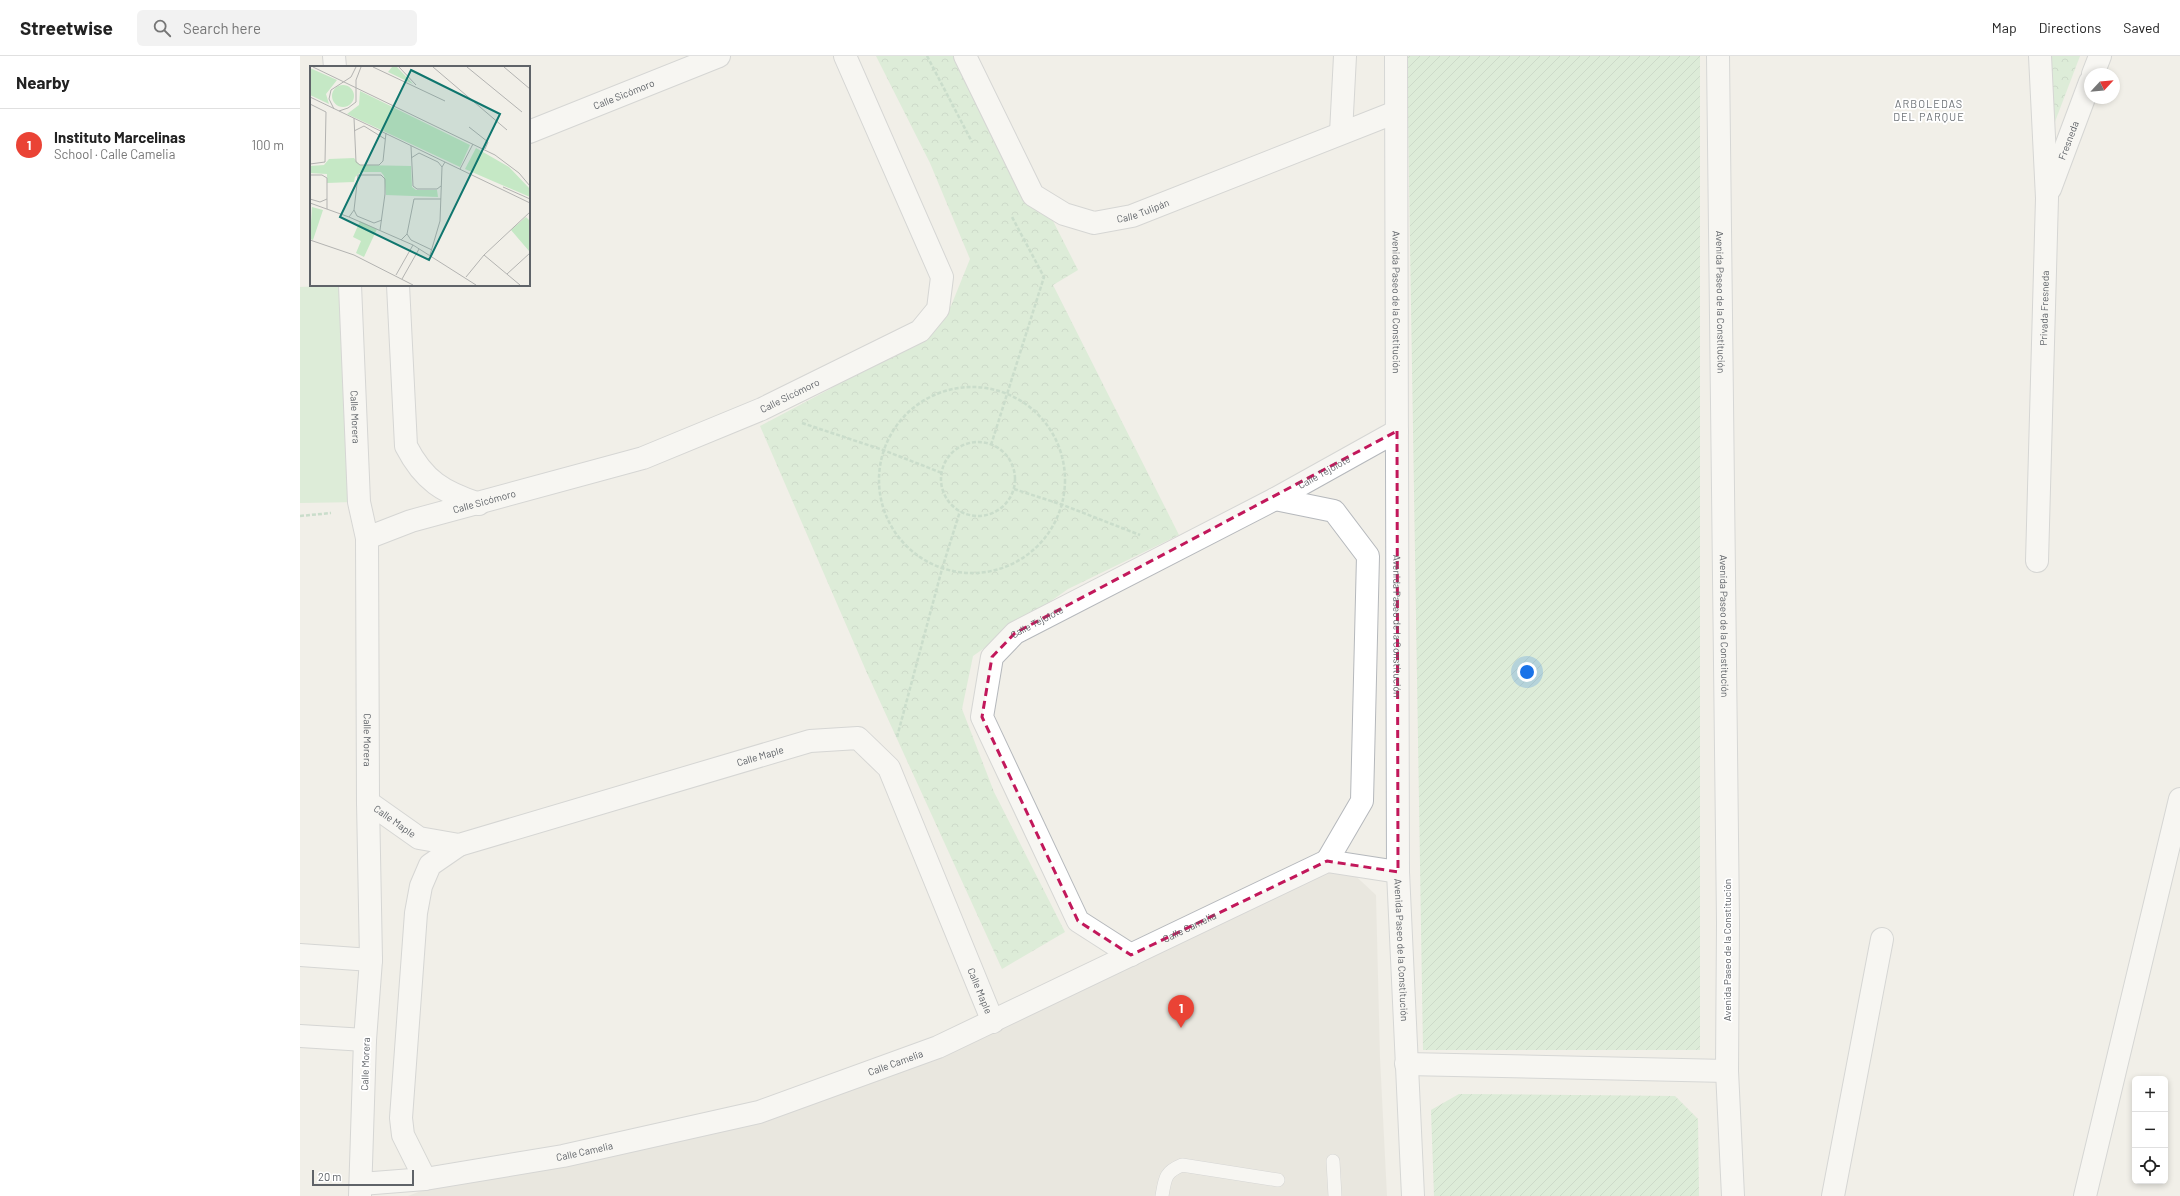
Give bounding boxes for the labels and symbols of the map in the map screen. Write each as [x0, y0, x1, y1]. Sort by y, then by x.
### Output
inset map [310, 66, 530, 286]
north arrow [2084, 68, 2120, 104]
street label: Calle Sicómoro [591, 77, 656, 112]
district label: ARBOLEDAS DEL PARQUE [1893, 97, 1965, 123]
street label: Fresneda [2056, 119, 2081, 161]
street label: Calle Tulipán [1116, 196, 1171, 225]
street label: Avenida Paseo de la Constitución [1390, 231, 1403, 373]
street label: Avenida Paseo de la Constitución [1714, 231, 1728, 373]
street label: Privada Fresneda [2037, 270, 2051, 346]
street label: Calle Sicómoro [758, 376, 821, 415]
street label: Calle Morera [348, 390, 363, 444]
street label: Calle Tejolote [1296, 452, 1352, 491]
street label: Calle Sicómoro [451, 487, 517, 515]
street label: Avenida Paseo de la Constitución [1391, 555, 1404, 697]
street label: Avenida Paseo de la Constitución [1718, 555, 1731, 697]
street label: Calle Tejolote [1008, 603, 1065, 640]
your location [1517, 662, 1537, 682]
street label: Calle Morera [362, 713, 374, 767]
street label: Calle Maple [735, 743, 785, 768]
street label: Calle Maple [372, 802, 418, 840]
street label: Avenida Paseo de la Constitución [1392, 878, 1411, 1021]
street label: Avenida Paseo de la Constitución [1721, 879, 1733, 1021]
street label: Calle Camelia [1161, 909, 1218, 945]
street label: Calle Maple [965, 966, 995, 1015]
pin: 1 [1168, 995, 1194, 1028]
street label: Calle Morera [358, 1037, 372, 1091]
street label: Calle Camelia [866, 1047, 925, 1078]
street label: Calle Camelia [555, 1139, 614, 1163]
scale bar [312, 1168, 414, 1187]

